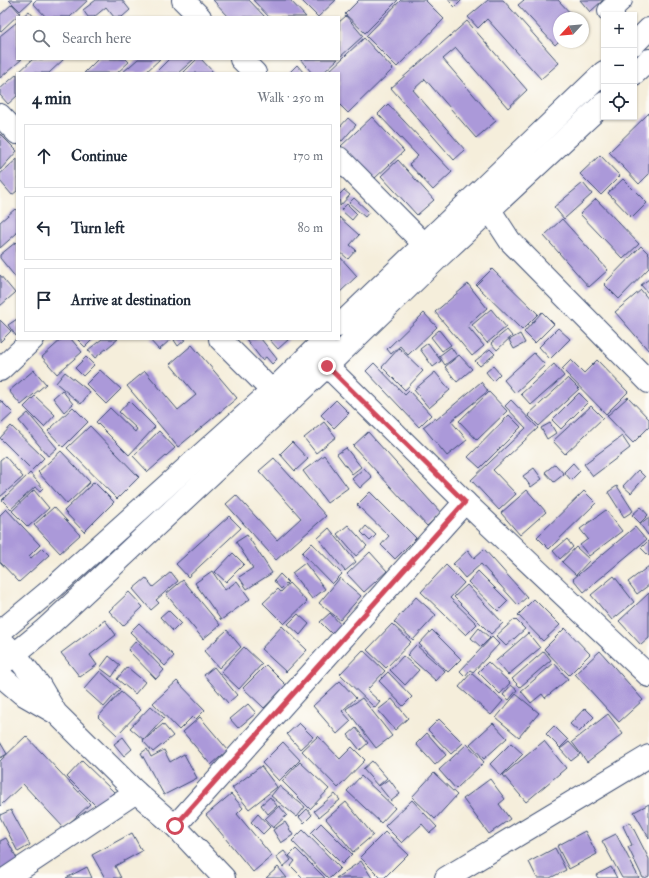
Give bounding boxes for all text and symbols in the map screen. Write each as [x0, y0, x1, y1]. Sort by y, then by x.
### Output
north arrow [553, 12, 589, 48]
map controls [601, 12, 637, 120]
button: + [601, 12, 637, 48]
search box [16, 16, 340, 60]
icon: search [30, 27, 52, 49]
text: Search here [62, 29, 131, 48]
button: − [601, 48, 637, 84]
button: locate [601, 84, 637, 120]
text: 4 min [32, 88, 71, 109]
text: Walk · 250 m [257, 90, 324, 106]
icon: ahead [33, 145, 55, 167]
text: Continue [71, 147, 127, 166]
text: 170 m [293, 148, 323, 164]
icon: left [33, 217, 55, 239]
text: Turn left [71, 219, 125, 238]
text: 80 m [297, 220, 323, 236]
icon: arrive [33, 289, 55, 311]
text: Arrive at destination [71, 291, 191, 310]
route end [318, 357, 336, 375]
route start [166, 817, 184, 835]

